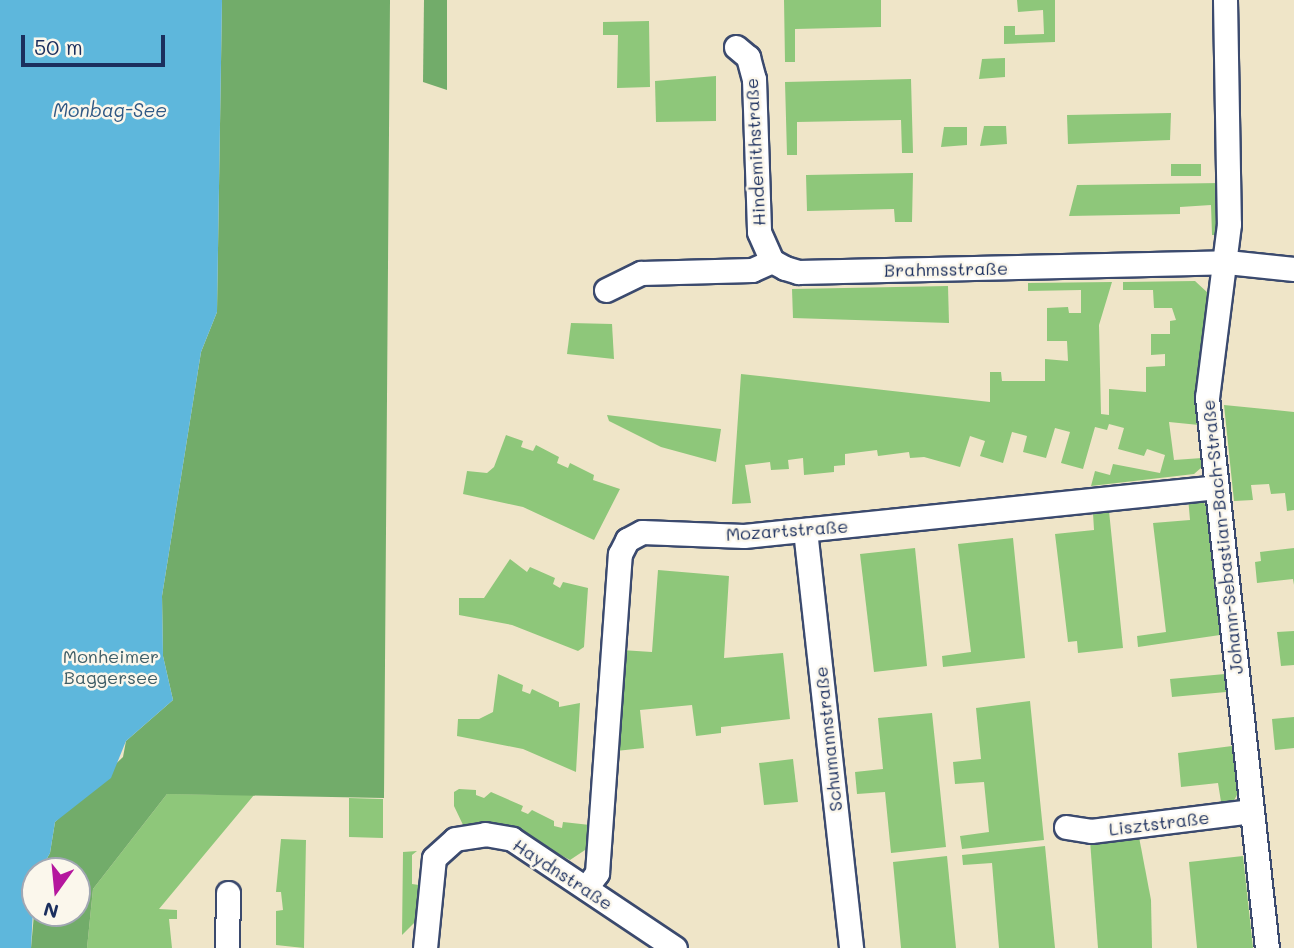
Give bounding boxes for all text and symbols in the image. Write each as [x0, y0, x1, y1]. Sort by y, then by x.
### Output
scale bar [24, 21, 168, 65]
text: 50 m [34, 33, 83, 60]
street label: Hindemithstraße [740, 77, 770, 227]
water label: Monbag-See [53, 99, 167, 121]
street label: Brahmsstraße [884, 257, 1008, 281]
street label: Johann-Sebastian-Bach-Straße [1197, 399, 1247, 675]
street label: Mozartstraße [725, 515, 849, 545]
park label: Monheimer Baggersee [63, 646, 159, 688]
street label: Schumannstraße [810, 665, 846, 813]
street label: Lisztstraße [1107, 806, 1211, 840]
street label: Haydnstraße [509, 834, 617, 914]
north arrow [21, 857, 91, 927]
text: N [41, 897, 61, 925]

